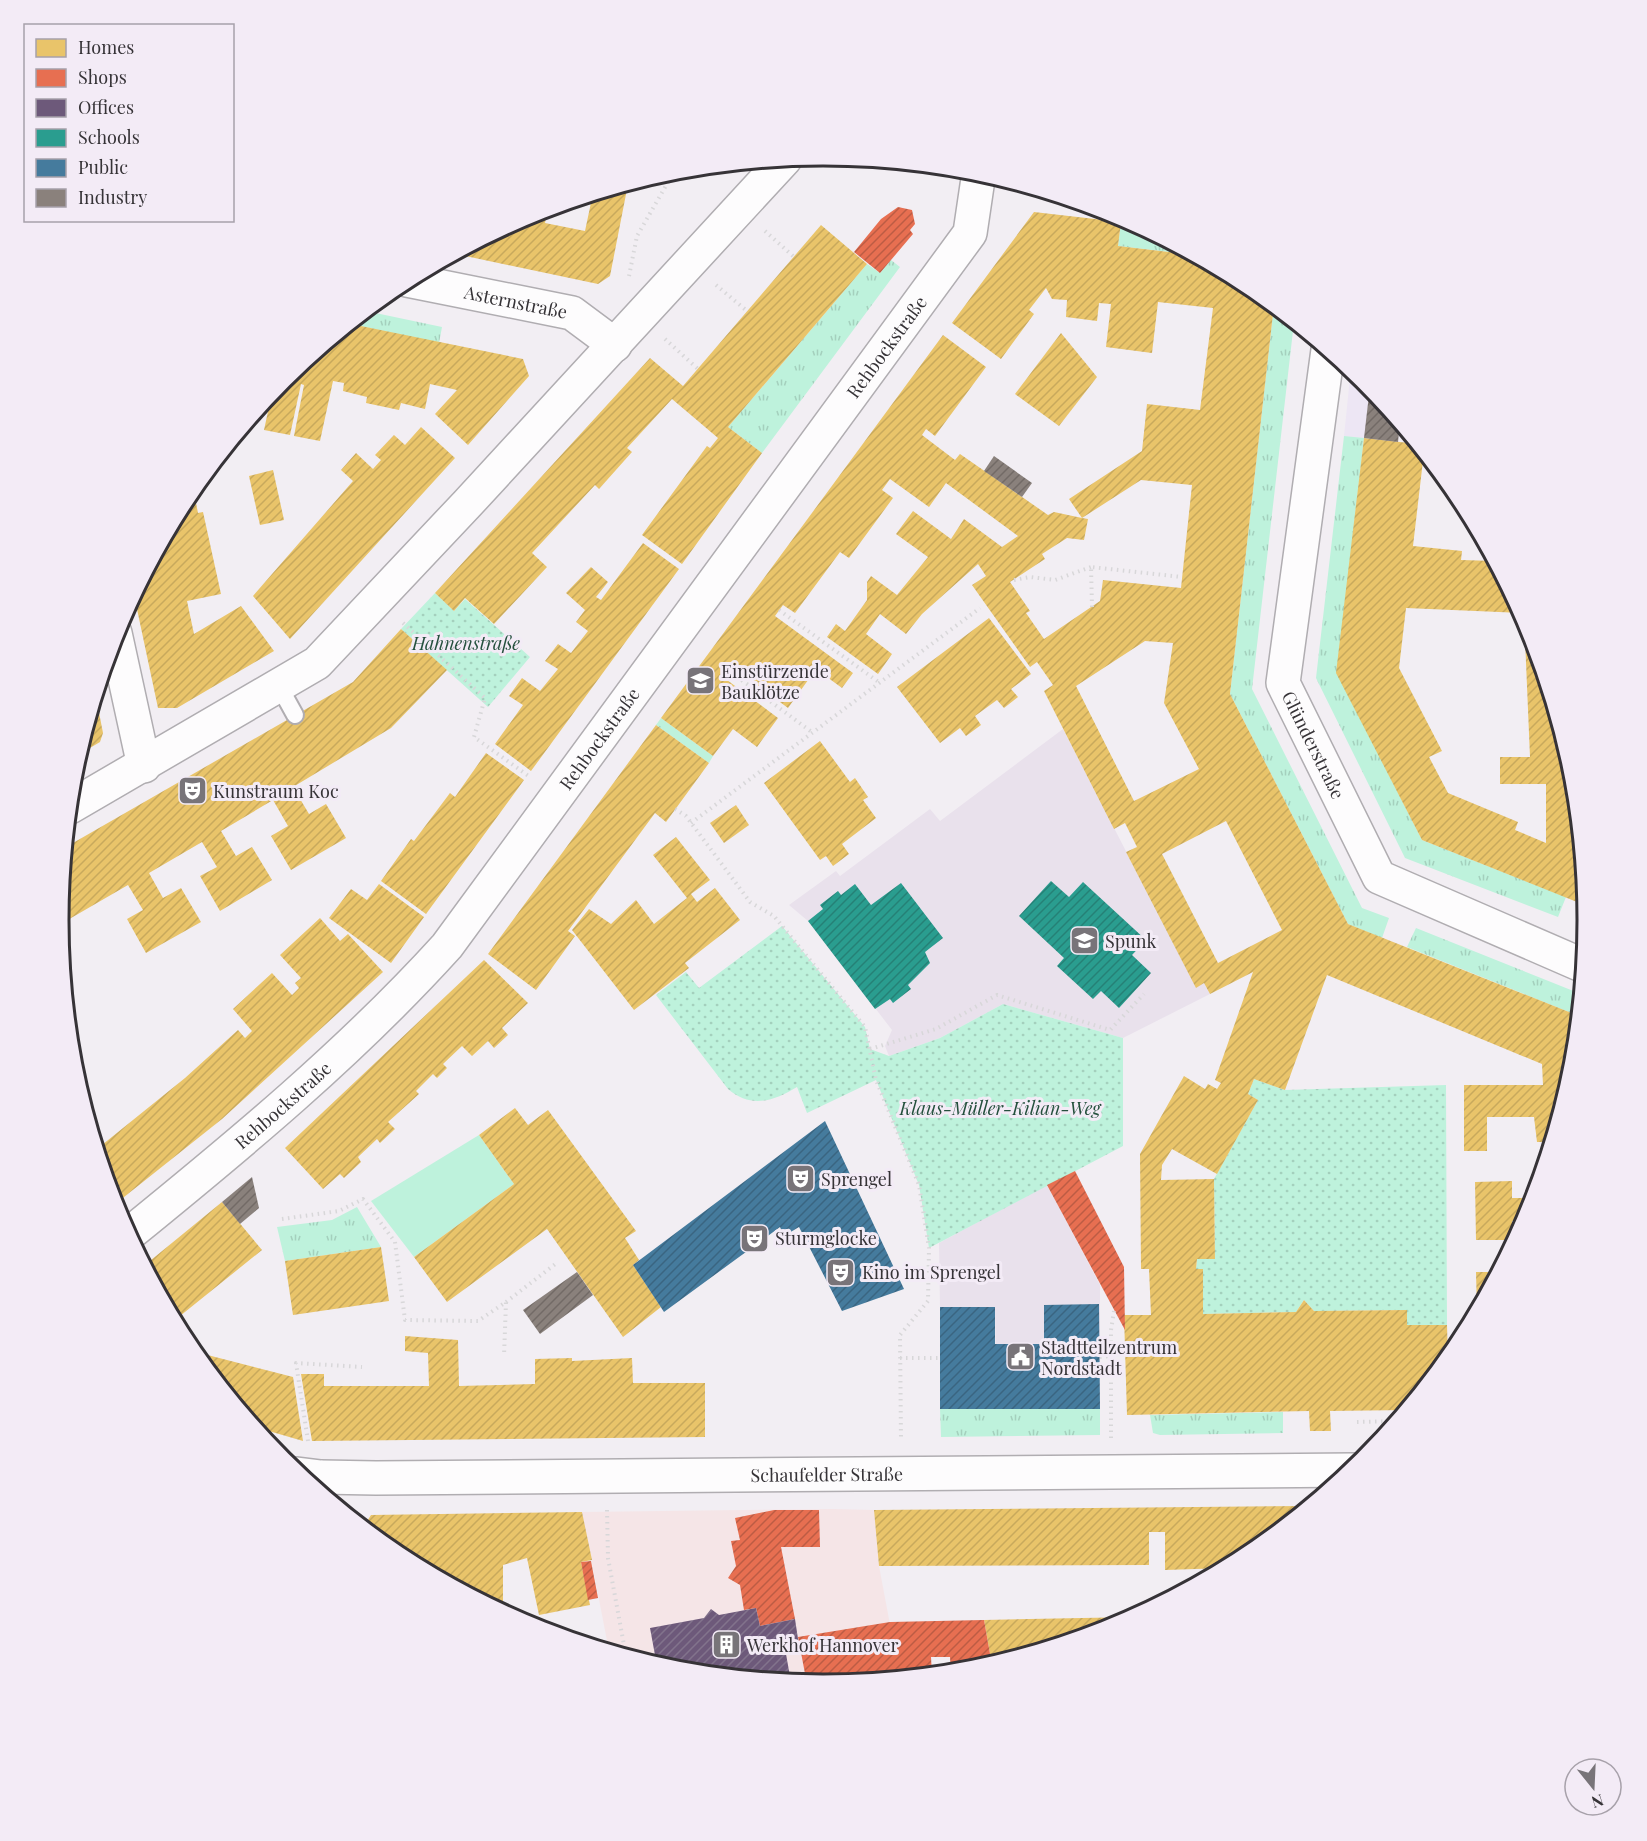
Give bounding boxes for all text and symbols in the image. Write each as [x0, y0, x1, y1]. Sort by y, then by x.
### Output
legend [24, 24, 234, 222]
text: Homes [78, 35, 134, 59]
text: Shops [78, 65, 127, 89]
text: Offices [78, 95, 134, 119]
text: Schools [78, 125, 140, 149]
text: Public [78, 155, 128, 179]
text: Industry [78, 185, 147, 209]
street label: Asternstraße [461, 280, 570, 324]
street label: Rehbockstraße [841, 291, 932, 403]
park label: Hahnenstraße [411, 631, 520, 655]
place label: Einstürzende Bauklötze [721, 659, 829, 704]
school or university icon: Einstürzende Bauklötze [684, 665, 716, 697]
street label: Rehbockstraße [554, 683, 645, 795]
street label: Glünderstraße [1277, 687, 1350, 803]
theatre icon: Kunstraum Koc [176, 775, 208, 807]
place label: Kunstraum Koc [213, 779, 339, 803]
school or university icon: Spunk [1068, 925, 1100, 957]
place label: Spunk [1105, 929, 1156, 953]
street label: Rehbockstraße [229, 1056, 336, 1154]
park label: Klaus-Müller-Kilian-Weg [898, 1096, 1103, 1120]
theatre icon: Sprengel [784, 1163, 816, 1195]
place label: Sprengel [821, 1167, 892, 1191]
theatre icon: Sturmglocke [738, 1222, 770, 1254]
place label: Sturmglocke [775, 1226, 877, 1250]
theatre icon: Kino im Sprengel [825, 1256, 857, 1288]
place label: Kino im Sprengel [862, 1260, 1001, 1284]
place label: Stadtteilzentrum Nordstadt [1041, 1335, 1177, 1380]
public building icon: Stadtteilzentrum Nordstadt [1004, 1341, 1036, 1373]
street label: Schaufelder Straße [750, 1462, 903, 1487]
building icon: Werkhof Hannover [710, 1629, 742, 1661]
place label: Werkhof Hannover [746, 1633, 899, 1657]
north arrow [1563, 1757, 1623, 1817]
text: N [1589, 1790, 1607, 1814]

